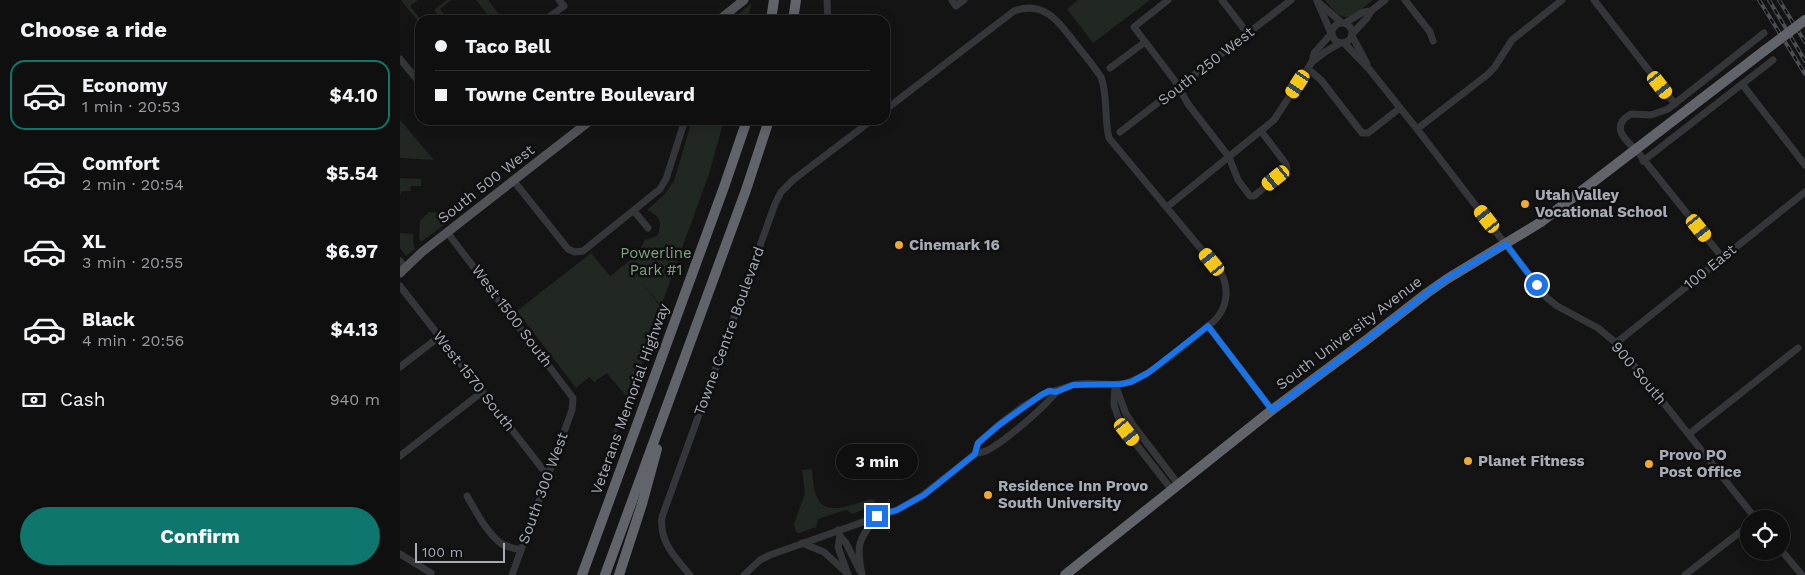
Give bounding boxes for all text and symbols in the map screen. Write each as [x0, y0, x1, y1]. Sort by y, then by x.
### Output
text: Choose a ride [20, 17, 167, 42]
street label: South 250 West [1154, 22, 1258, 109]
text: Taco Bell [465, 35, 551, 58]
car [1283, 67, 1312, 101]
car [1644, 69, 1675, 101]
icon: car [22, 73, 67, 118]
text: Economy [82, 74, 167, 97]
text: Towne Centre Boulevard [465, 83, 695, 106]
text: $4.10 [330, 84, 378, 107]
text: 1 min · 20:53 [82, 97, 180, 116]
street label: South 500 West [434, 140, 538, 227]
icon: car [22, 151, 67, 196]
text: Comfort [82, 152, 160, 175]
text: $5.54 [326, 162, 378, 185]
car [1259, 163, 1292, 193]
text: 2 min · 20:54 [82, 175, 184, 194]
place label: Utah Valley Vocational School [1535, 186, 1668, 221]
marker: Utah Valley Vocational School [1519, 198, 1531, 210]
car [1471, 203, 1502, 235]
car [1683, 212, 1714, 244]
icon: car [22, 229, 67, 274]
text: XL [82, 230, 106, 253]
place label: Cinemark 16 [909, 236, 1000, 254]
marker: Cinemark 16 [893, 239, 905, 251]
text: $6.97 [326, 240, 378, 263]
street label: 100 East [1680, 240, 1740, 293]
park label: Powerline Park #1 [620, 244, 692, 279]
street label: Towne Centre Boulevard [690, 244, 768, 418]
car [1196, 246, 1227, 278]
text: 3 min · 20:55 [82, 253, 183, 272]
street label: West 1500 South [468, 261, 556, 371]
street label: South University Avenue [1273, 272, 1425, 394]
route start [1526, 274, 1548, 296]
street label: Veterans Memorial Highway [587, 301, 673, 497]
icon: car [22, 307, 67, 352]
text: Black [82, 308, 135, 331]
text: $4.13 [331, 318, 378, 341]
street label: West 1570 South [429, 327, 519, 435]
text: 4 min · 20:56 [82, 331, 184, 350]
street label: 900 South [1608, 338, 1670, 408]
icon: cash [20, 386, 48, 414]
text: Cash [60, 388, 106, 411]
text: 940 m [330, 390, 380, 409]
car [1111, 416, 1142, 448]
street label: South 300 West [514, 429, 572, 546]
callout: 3 min [836, 444, 918, 478]
place label: Provo PO Post Office [1659, 446, 1742, 481]
text: 3 min [855, 452, 899, 471]
place label: Planet Fitness [1478, 452, 1585, 470]
marker: Planet Fitness [1462, 455, 1474, 467]
marker: Provo PO Post Office [1643, 458, 1655, 470]
place label: Residence Inn Provo South University [998, 477, 1148, 512]
marker: Residence Inn Provo South University [982, 489, 994, 501]
route end [866, 505, 888, 527]
button: Confirm [20, 507, 380, 565]
map controls [1740, 510, 1790, 560]
button: locate [1740, 510, 1790, 560]
scale bar [415, 540, 505, 563]
text: 100 m [422, 544, 463, 560]

